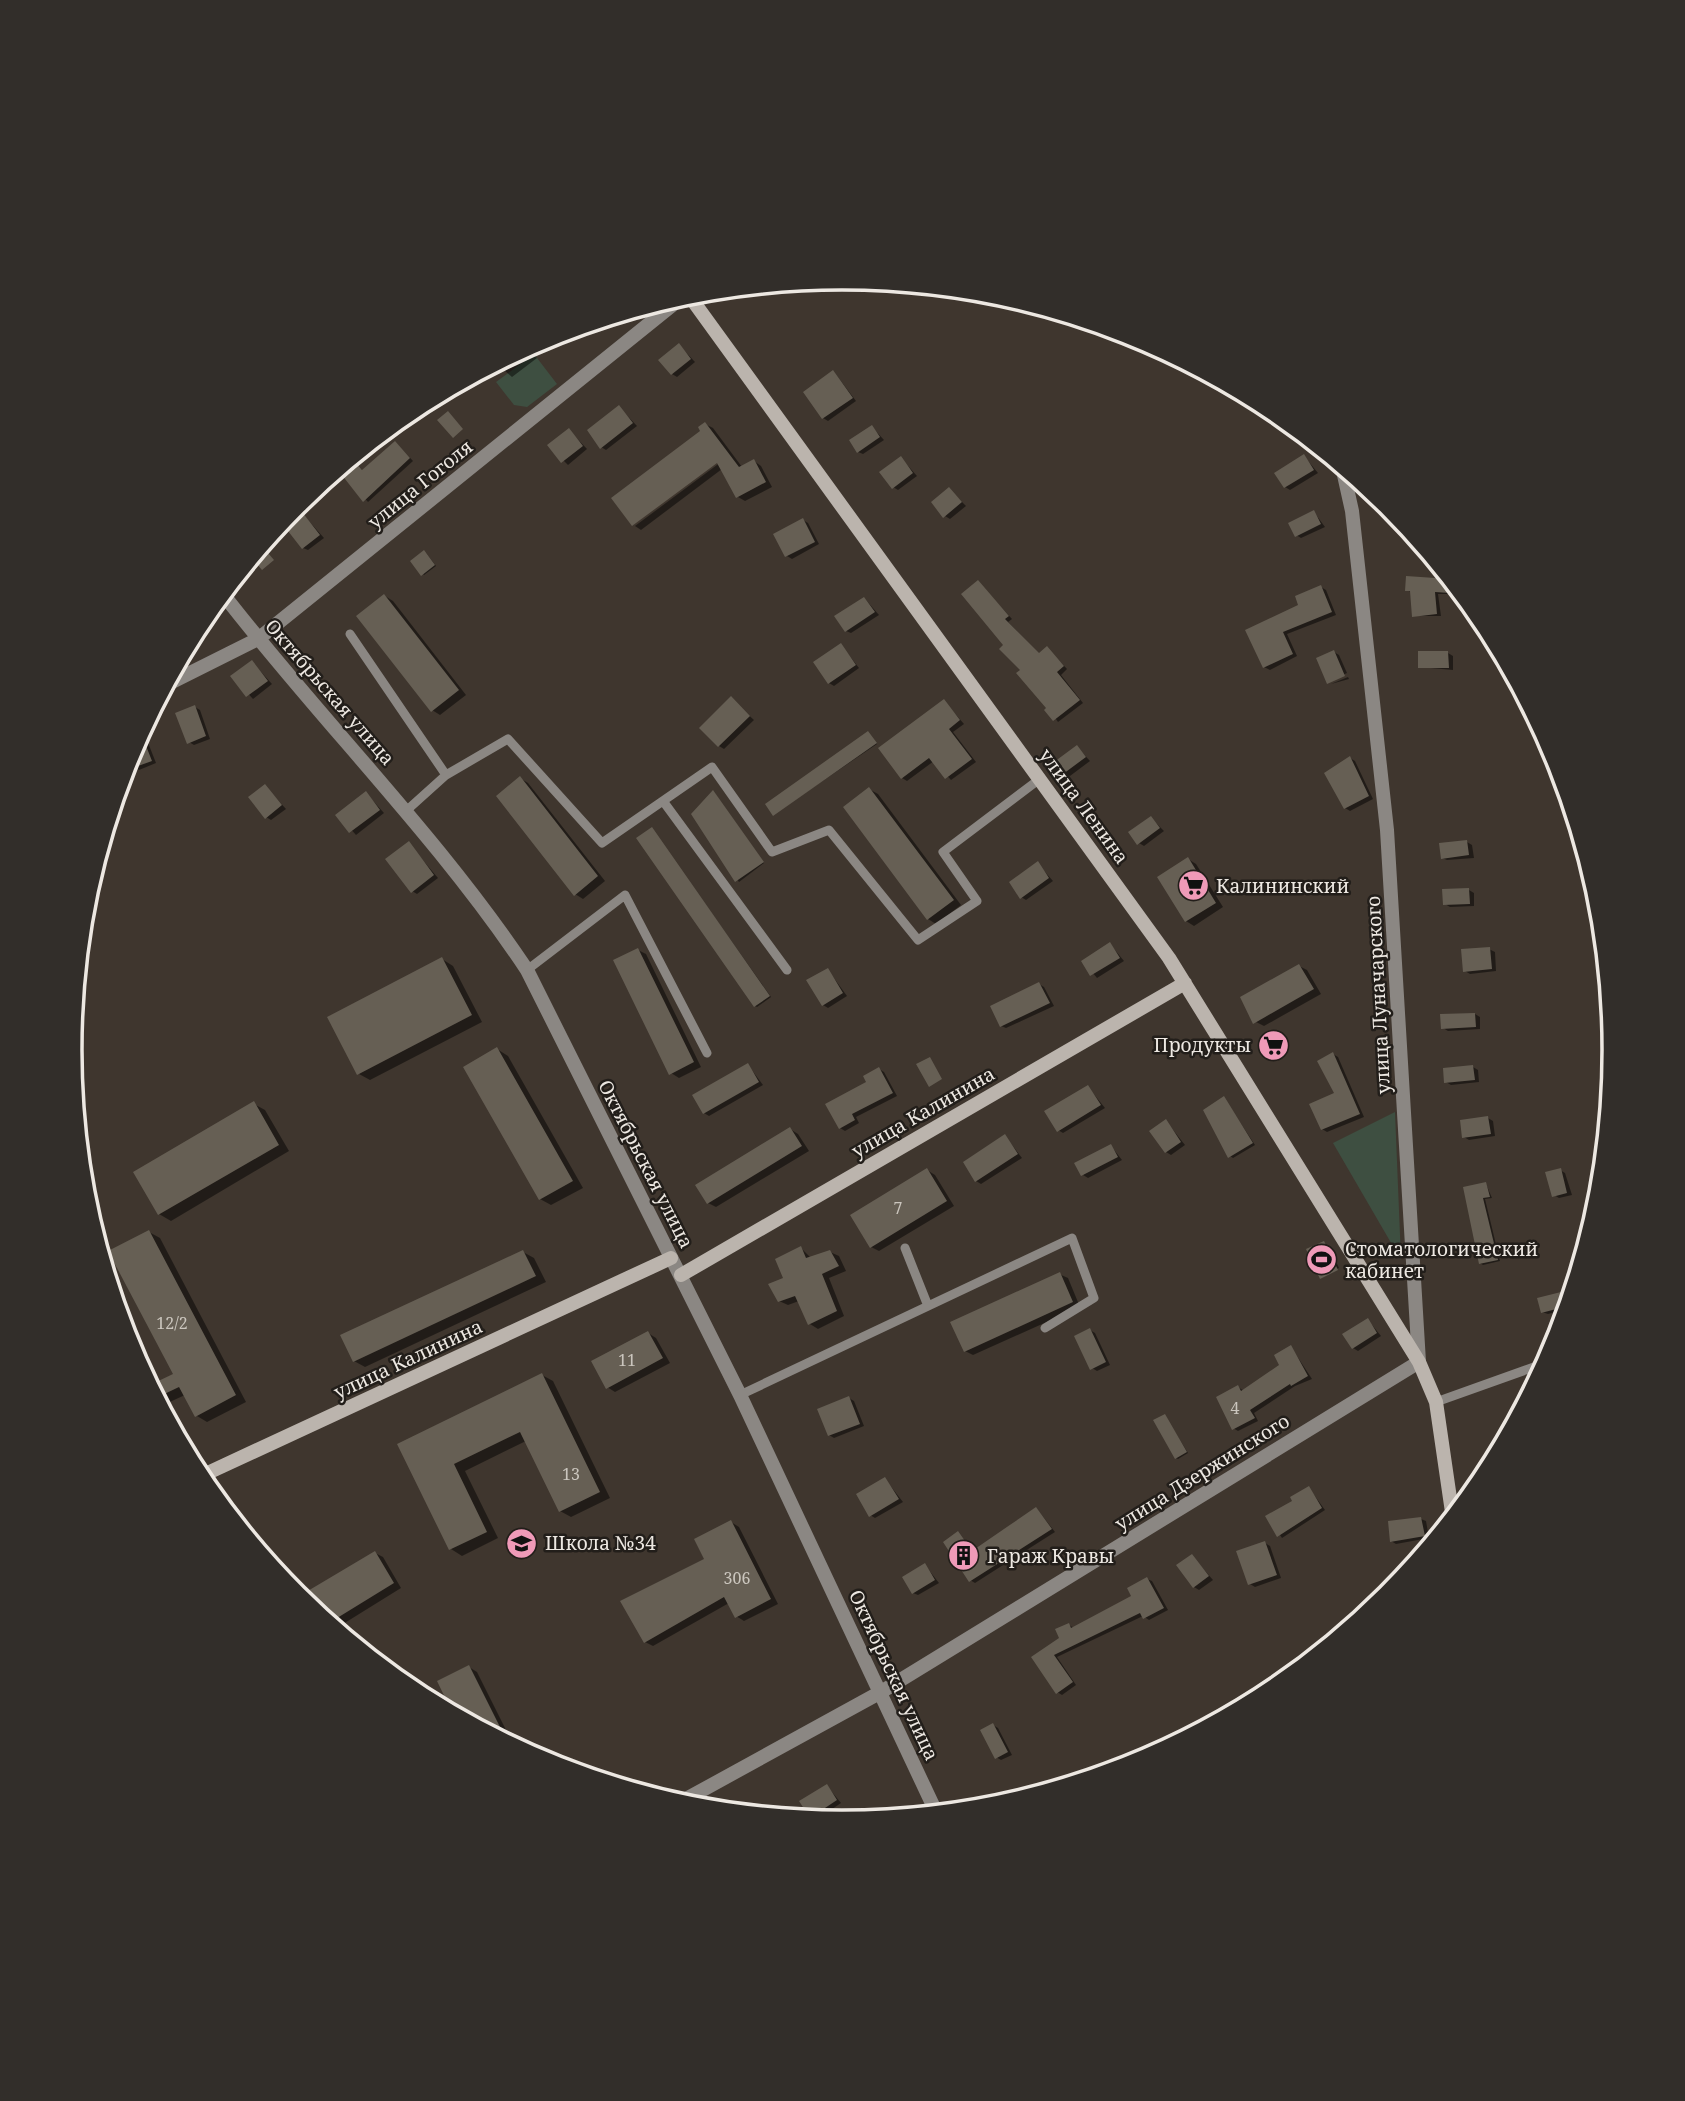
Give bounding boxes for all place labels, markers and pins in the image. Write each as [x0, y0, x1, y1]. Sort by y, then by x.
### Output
supermarket icon: Калининский [1176, 869, 1210, 903]
place label: Калининский [1216, 873, 1349, 899]
supermarket icon: Продукты [1257, 1028, 1291, 1062]
place label: Продукты [1154, 1032, 1251, 1058]
place label: Стоматологический кабинет [1345, 1236, 1538, 1284]
sports icon: Стоматологический кабинет [1305, 1243, 1339, 1277]
school or university icon: Школа №34 [505, 1526, 539, 1560]
place label: Школа №34 [545, 1530, 656, 1556]
building icon: Гараж Кравы [947, 1539, 981, 1573]
place label: Гараж Кравы [987, 1543, 1114, 1569]

